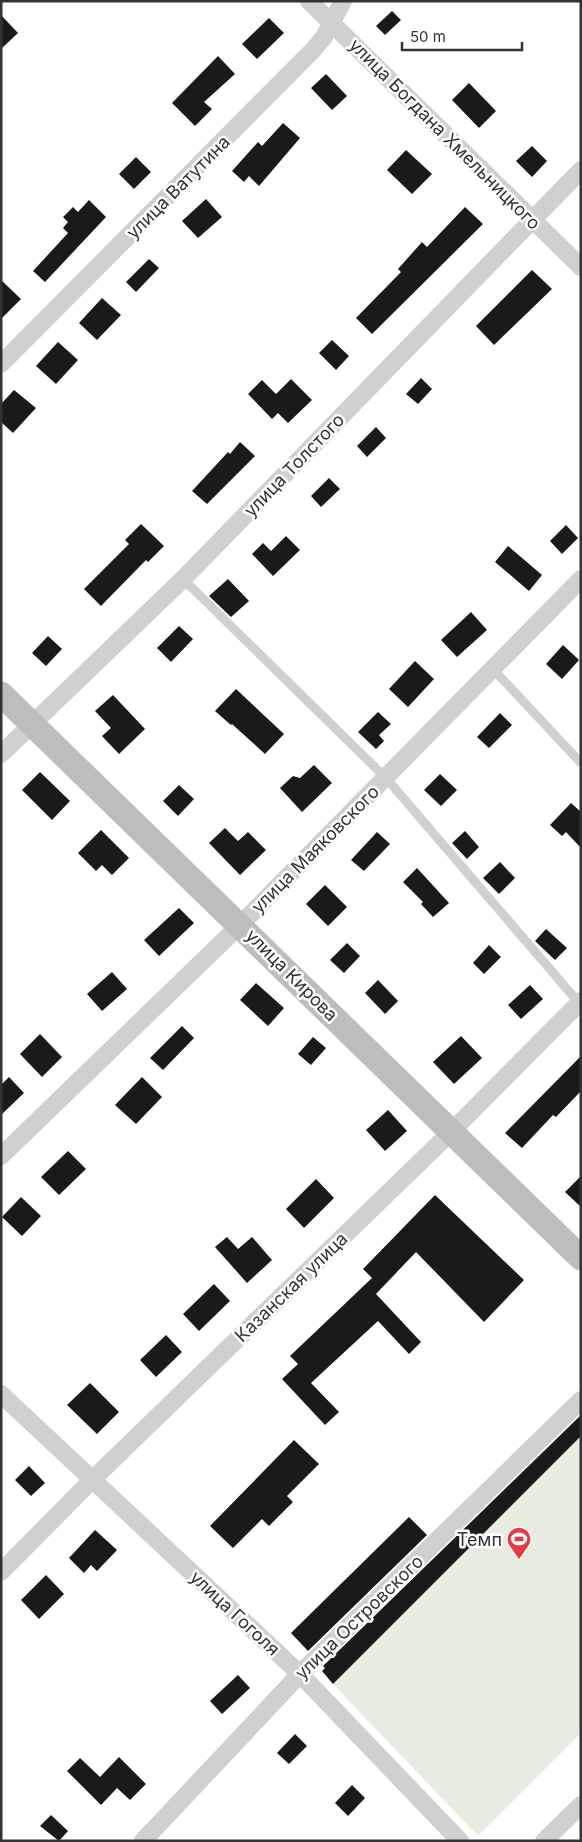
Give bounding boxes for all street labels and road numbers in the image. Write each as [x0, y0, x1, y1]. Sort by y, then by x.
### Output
street label: улица Богдана Хмельницкого [345, 34, 545, 234]
street label: улица Ватутина [122, 131, 234, 243]
street label: улица Толстого [240, 409, 348, 521]
street label: улица Маяковского [247, 781, 383, 917]
street label: улица Кирова [242, 925, 342, 1025]
street label: Казанская улица [230, 1228, 352, 1346]
street label: улица Островского [291, 1551, 427, 1683]
street label: улица Гоголя [186, 1566, 284, 1660]

